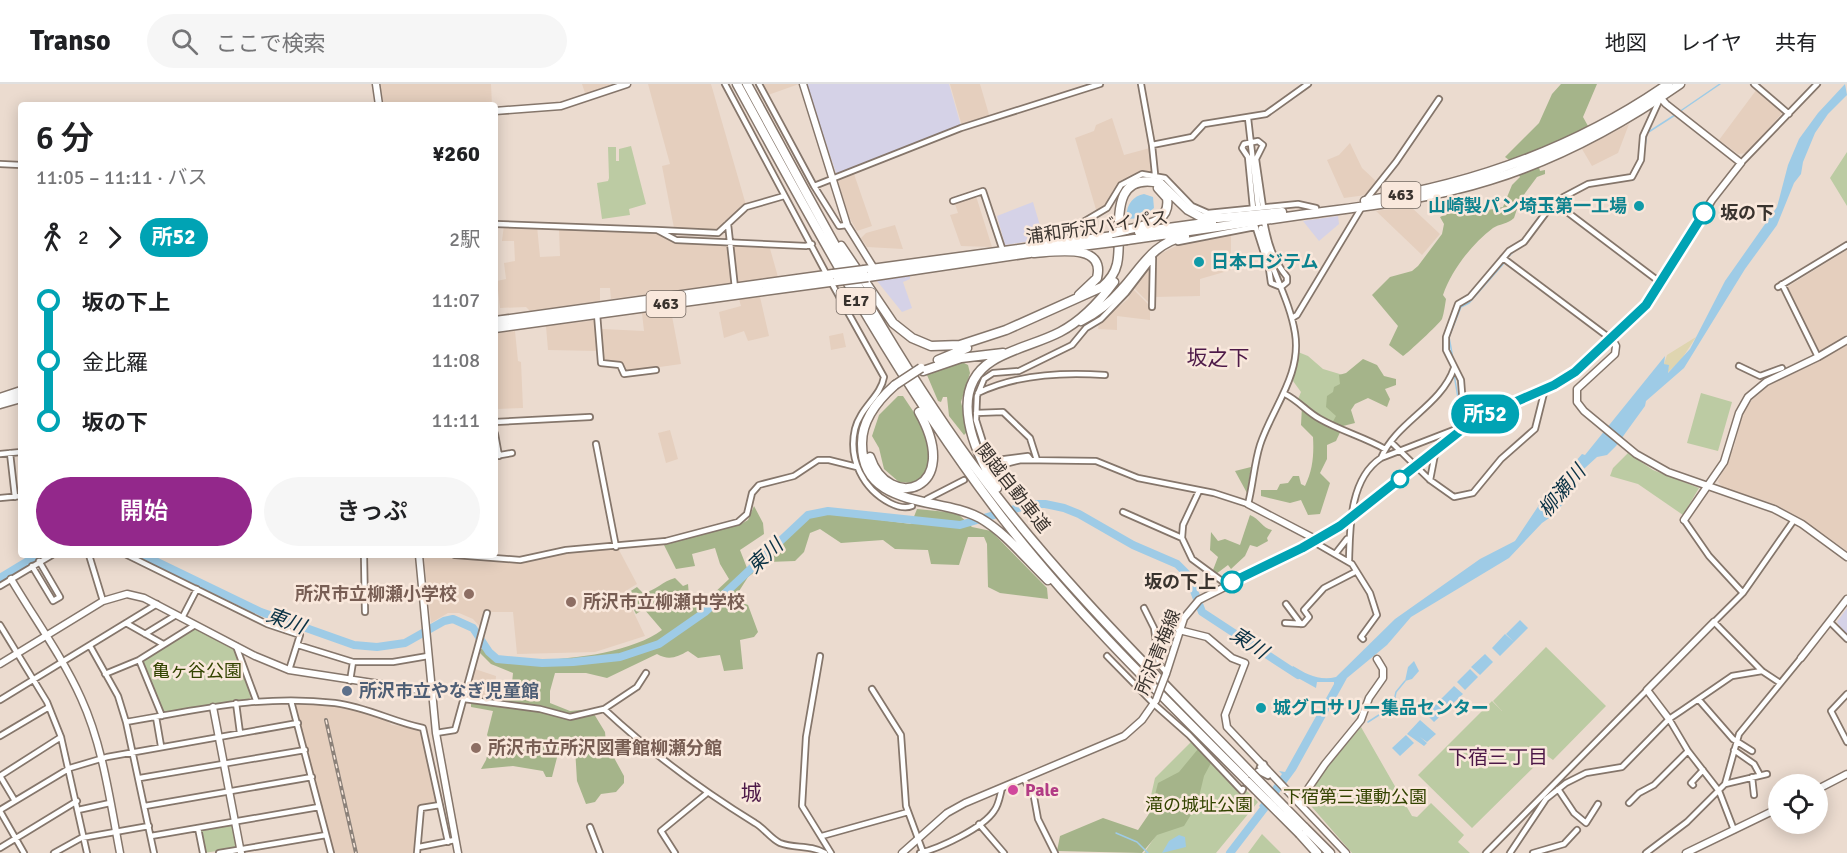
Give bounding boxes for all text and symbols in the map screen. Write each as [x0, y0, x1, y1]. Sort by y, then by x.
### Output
search box [147, 14, 567, 68]
text: Transo [30, 24, 111, 58]
icon: search [168, 25, 201, 58]
text: ここで検索 [216, 30, 326, 57]
text: 地図 [1605, 30, 1647, 56]
text: レイヤ [1680, 30, 1742, 56]
text: 共有 [1775, 30, 1817, 56]
text: 6 分 [36, 118, 94, 159]
text: ¥260 [432, 140, 480, 167]
text: 11:05 – 11:11 · バス [36, 165, 207, 190]
road number: 463 [1382, 182, 1420, 208]
place label: 山崎製パン埼玉第一工場 [1428, 195, 1627, 217]
marker: 山崎製パン埼玉第一工場 [1632, 199, 1646, 213]
marker: 坂の下 [1693, 202, 1715, 224]
place label: 坂の下 [1720, 202, 1774, 224]
street label: 浦和所沢バイパス [1024, 206, 1170, 248]
icon: walk [36, 221, 69, 254]
icon: forward [98, 221, 131, 254]
text: 所52 [152, 224, 196, 250]
text: 2 [78, 225, 89, 250]
text: 2駅 [449, 227, 480, 252]
place label: 日本ロジテム [1211, 251, 1318, 273]
marker: 日本ロジテム [1192, 255, 1206, 269]
text: 11:07 [431, 288, 480, 313]
road number: E17 [836, 288, 876, 314]
text: 坂の下上 [82, 289, 170, 316]
road number: 463 [646, 291, 686, 317]
district label: 坂之下 [1187, 345, 1250, 371]
text: 11:08 [431, 348, 480, 373]
text: 金比羅 [82, 349, 148, 376]
line badge: 所52 [1450, 394, 1520, 434]
text: 所52 [1463, 401, 1507, 427]
text: 11:11 [431, 408, 480, 433]
text: 坂の下 [82, 409, 148, 436]
street label: 関越自動車道 [971, 439, 1055, 537]
water label: 柳瀬川 [1533, 458, 1592, 522]
unlabelled marker [1391, 470, 1409, 488]
button: 開始 [36, 477, 252, 546]
button: きっぷ [264, 477, 480, 546]
water label: 東川 [742, 532, 790, 579]
place label: 坂の下上 [1144, 571, 1216, 593]
marker: 坂の下上 [1221, 571, 1243, 593]
place label: 所沢市立柳瀬小学校 [295, 583, 457, 605]
marker: 所沢市立柳瀬小学校 [462, 587, 476, 601]
place label: 所沢市立柳瀬中学校 [583, 591, 745, 613]
marker: 所沢市立柳瀬中学校 [564, 595, 578, 609]
water label: 東川 [263, 602, 311, 640]
street label: 所沢青梅線 [1131, 606, 1185, 698]
water label: 東川 [1225, 622, 1274, 665]
park label: 亀ヶ谷公園 [152, 660, 242, 682]
place label: 所沢市立やなぎ児童館 [359, 680, 539, 702]
marker: 所沢市立やなぎ児童館 [340, 684, 354, 698]
place label: 城グロサリー集品センター [1273, 697, 1489, 719]
marker: 城グロサリー集品センター [1254, 701, 1268, 715]
place label: 所沢市立所沢図書館柳瀬分館 [488, 737, 722, 759]
marker: 所沢市立所沢図書館柳瀬分館 [469, 741, 483, 755]
district label: 下宿三丁目 [1448, 745, 1548, 770]
map controls [1768, 774, 1828, 834]
button: locate [1768, 774, 1828, 834]
place label: Pale [1025, 779, 1059, 801]
district label: 城 [741, 780, 762, 806]
marker: Pale [1006, 783, 1020, 797]
park label: 下宿第三運動公園 [1283, 786, 1427, 808]
park label: 滝の城址公園 [1145, 794, 1253, 816]

